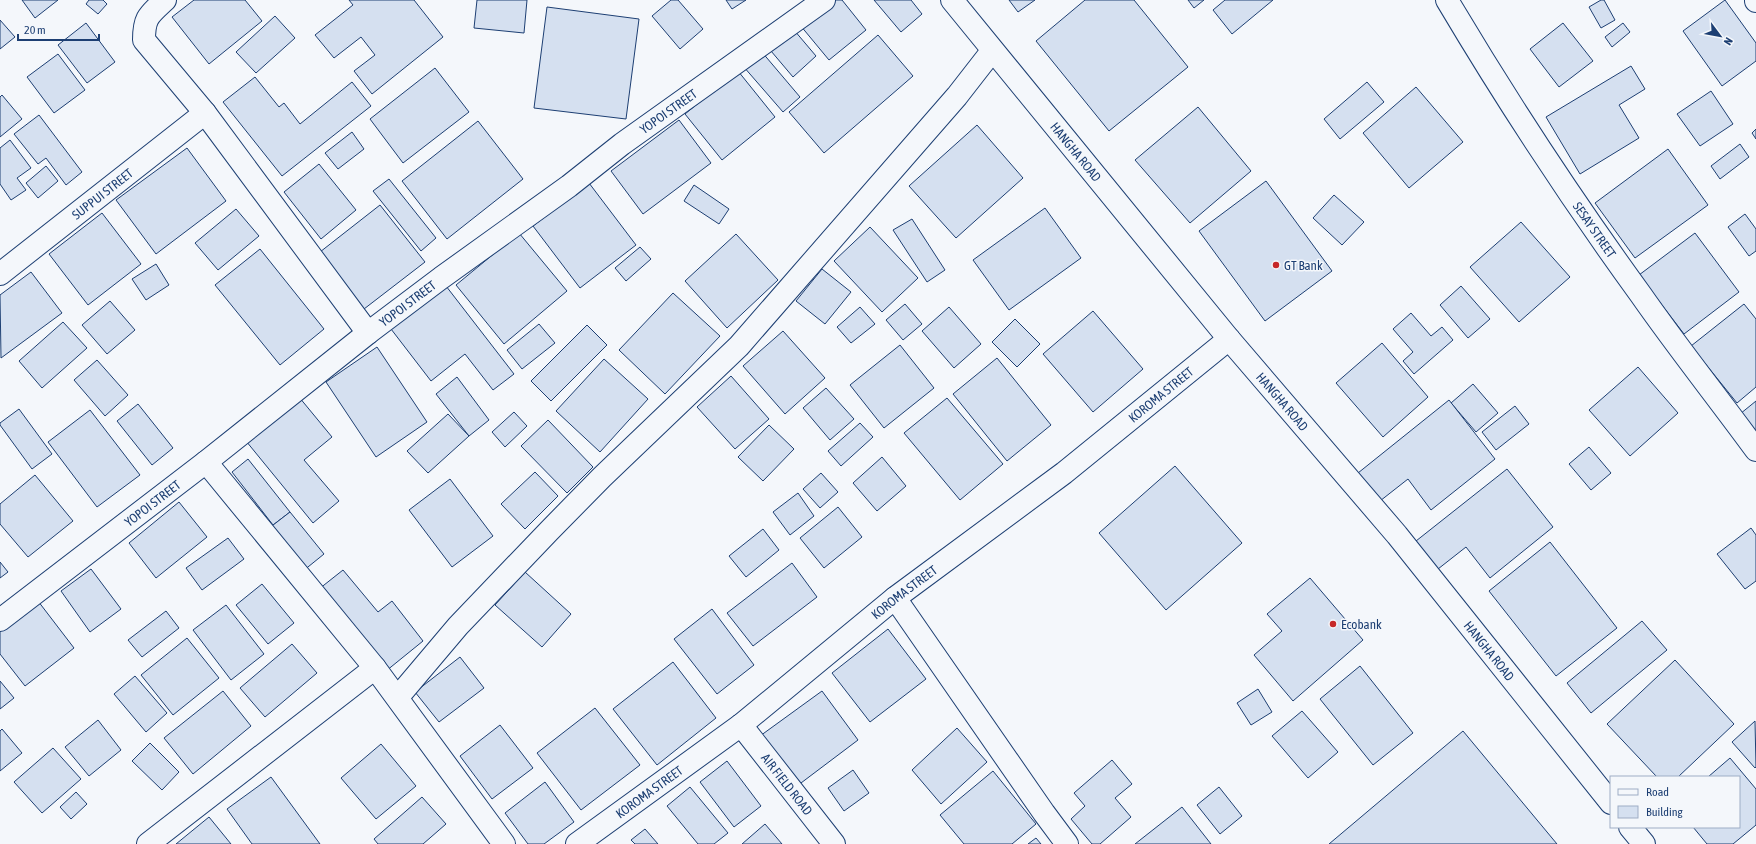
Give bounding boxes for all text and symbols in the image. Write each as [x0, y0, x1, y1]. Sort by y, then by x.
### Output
scale bar [18, 16, 99, 42]
north arrow [1700, 16, 1740, 56]
text: 20 m [24, 23, 46, 37]
text: N [1722, 35, 1735, 47]
street label: YOPOI STREET [637, 86, 700, 137]
street label: HANGHA ROAD [1047, 120, 1104, 185]
street label: SUPPUI STREET [69, 165, 136, 223]
street label: SESAY STREET [1570, 199, 1619, 261]
place label: GT Bank [1284, 258, 1323, 273]
marker: GT Bank [1271, 260, 1281, 270]
street label: YOPOI STREET [377, 278, 439, 330]
street label: KOROMA STREET [1126, 364, 1197, 426]
street label: HANGHA ROAD [1253, 370, 1311, 434]
street label: YOPOI STREET [122, 477, 184, 530]
street label: KOROMA STREET [868, 562, 940, 622]
place label: Ecobank [1341, 617, 1382, 632]
street label: HANGHA ROAD [1461, 618, 1517, 684]
marker: Ecobank [1328, 619, 1338, 629]
street label: AIR FIELD ROAD [758, 751, 815, 818]
street label: KOROMA STREET [613, 763, 686, 821]
legend [1610, 776, 1740, 828]
text: Road [1646, 785, 1669, 799]
text: Building [1646, 805, 1684, 819]

